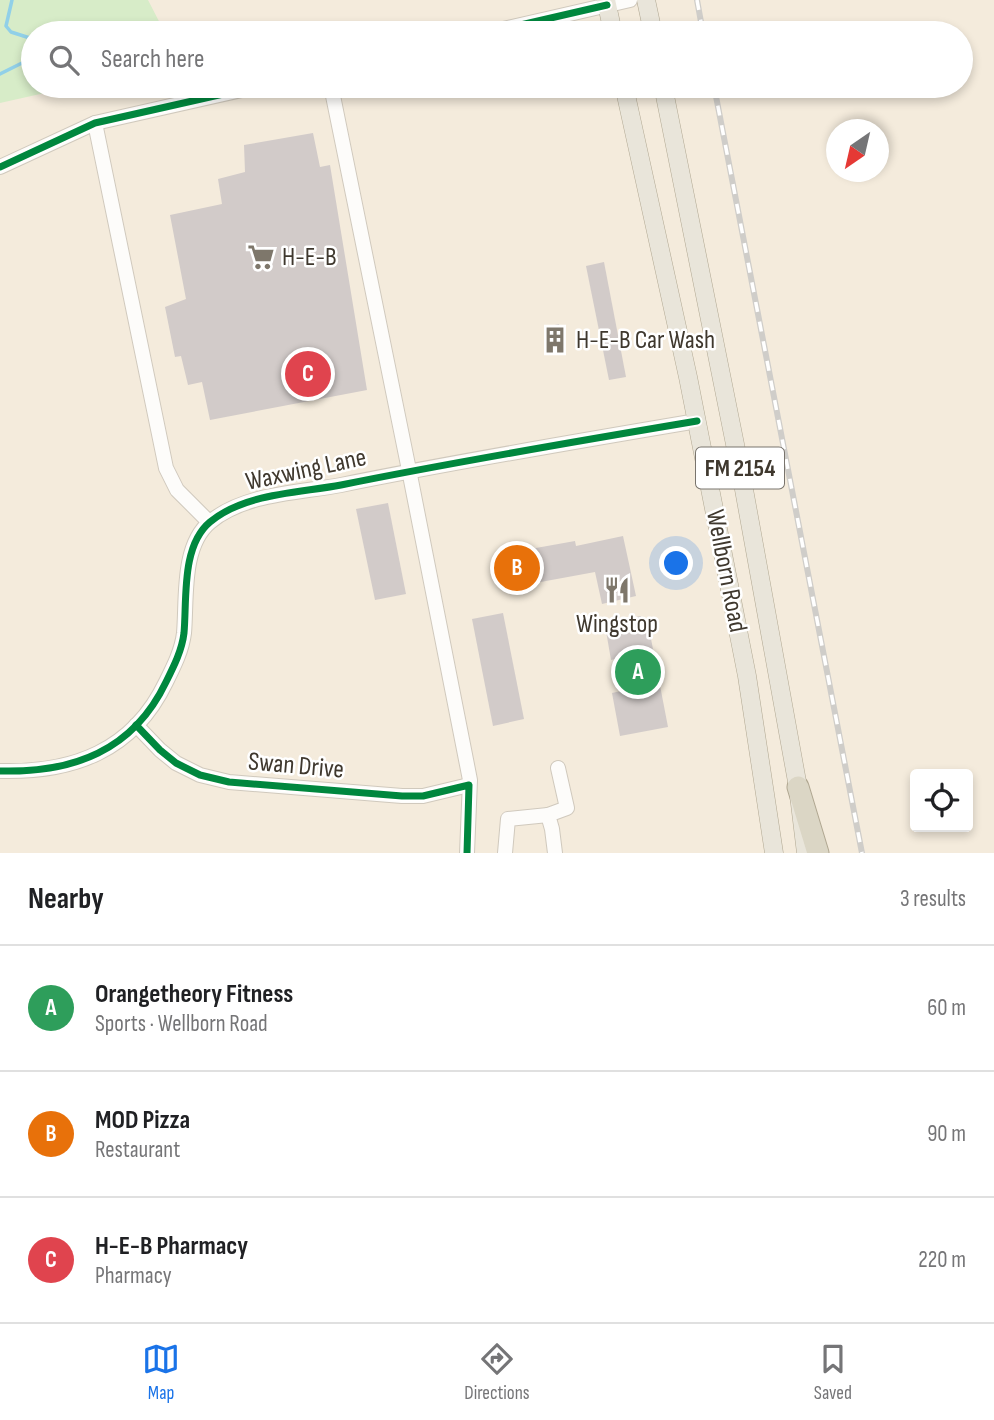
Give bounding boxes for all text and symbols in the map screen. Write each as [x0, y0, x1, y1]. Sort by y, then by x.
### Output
search box [21, 21, 973, 98]
icon: search [45, 41, 83, 79]
text: Search here [101, 44, 204, 75]
north arrow [826, 119, 889, 182]
supermarket icon: H-E-B [246, 242, 276, 272]
place label: H-E-B [282, 242, 337, 273]
building icon: H-E-B Car Wash [540, 325, 570, 355]
place label: H-E-B Car Wash [576, 325, 715, 356]
pin: C [285, 348, 331, 400]
street label: Waxwing Lane [243, 442, 369, 498]
road number: FM 2154 [696, 448, 784, 489]
street label: Wellborn Road [699, 507, 753, 635]
pin: B [494, 542, 540, 594]
your location [659, 546, 693, 580]
restaurant icon: Wingstop [602, 575, 632, 605]
place label: Wingstop [576, 609, 658, 640]
pin: A [615, 646, 661, 698]
street label: Swan Drive [247, 746, 345, 786]
map controls [910, 769, 973, 832]
button: locate [910, 769, 973, 832]
text: Nearby [28, 881, 104, 917]
text: 3 results [900, 885, 966, 913]
text: Orangetheory Fitness [95, 979, 293, 1010]
text: A [46, 994, 56, 1022]
text: 60 m [927, 994, 966, 1022]
text: Sports · Wellborn Road [95, 1010, 268, 1038]
text: MOD Pizza [95, 1105, 190, 1136]
text: B [46, 1120, 56, 1148]
text: 90 m [927, 1120, 966, 1148]
text: Restaurant [95, 1136, 180, 1164]
text: H-E-B Pharmacy [95, 1231, 248, 1262]
text: C [45, 1246, 57, 1274]
text: 220 m [918, 1246, 966, 1274]
text: Pharmacy [95, 1262, 172, 1290]
tab: Map [142, 1340, 180, 1405]
tab: Directions [464, 1340, 530, 1405]
tab: Saved [814, 1340, 852, 1405]

